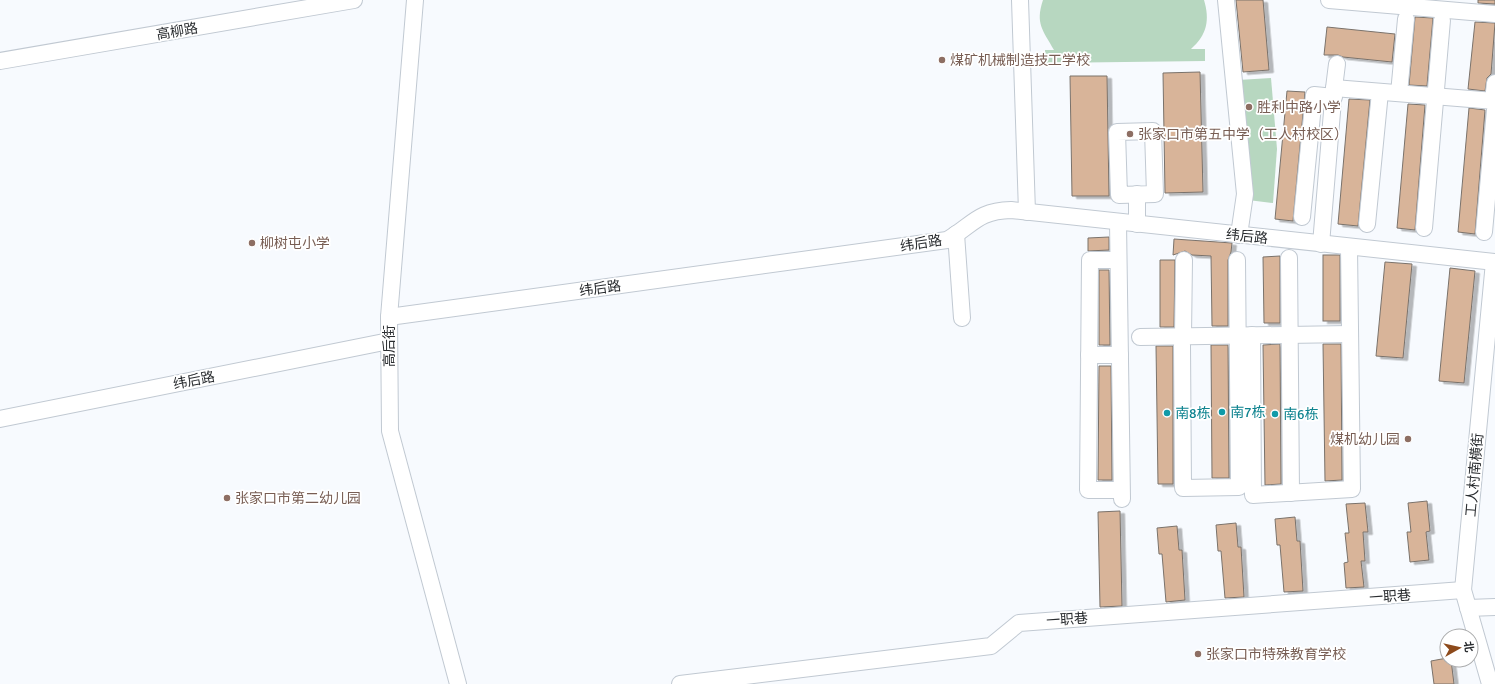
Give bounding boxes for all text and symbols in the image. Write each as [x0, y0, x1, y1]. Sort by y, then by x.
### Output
street label: 高柳路 [155, 19, 199, 44]
place label: 煤矿机械制造技工学校 [950, 52, 1090, 69]
marker: 煤矿机械制造技工学校 [937, 55, 947, 65]
place label: 胜利中路小学 [1257, 99, 1341, 116]
marker: 胜利中路小学 [1244, 102, 1254, 112]
place label: 张家口市第五中学（工人村校区） [1138, 126, 1348, 143]
marker: 张家口市第五中学（工人村校区） [1125, 129, 1135, 139]
street label: 纬后路 [1225, 226, 1269, 247]
street label: 纬后路 [899, 232, 943, 255]
place label: 柳树屯小学 [260, 235, 330, 252]
marker: 柳树屯小学 [247, 238, 257, 248]
street label: 纬后路 [578, 277, 622, 300]
street label: 高后街 [381, 325, 398, 367]
street label: 纬后路 [172, 368, 216, 393]
place label: 南7栋 [1230, 404, 1266, 421]
place label: 南8栋 [1175, 405, 1211, 422]
place label: 南6栋 [1283, 406, 1319, 423]
marker: 南7栋 [1217, 407, 1227, 417]
marker: 南8栋 [1162, 408, 1172, 418]
marker: 南6栋 [1270, 409, 1280, 419]
place label: 煤机幼儿园 [1330, 431, 1400, 448]
street label: 工人村南横街 [1462, 432, 1487, 518]
marker: 煤机幼儿园 [1403, 434, 1413, 444]
place label: 张家口市第二幼儿园 [235, 490, 361, 507]
marker: 张家口市第二幼儿园 [222, 493, 232, 503]
street label: 一职巷 [1368, 587, 1412, 606]
street label: 一职巷 [1045, 610, 1089, 629]
north arrow [1439, 628, 1479, 668]
text: 北 [1461, 640, 1476, 653]
place label: 张家口市特殊教育学校 [1206, 646, 1346, 663]
marker: 张家口市特殊教育学校 [1193, 649, 1203, 659]

